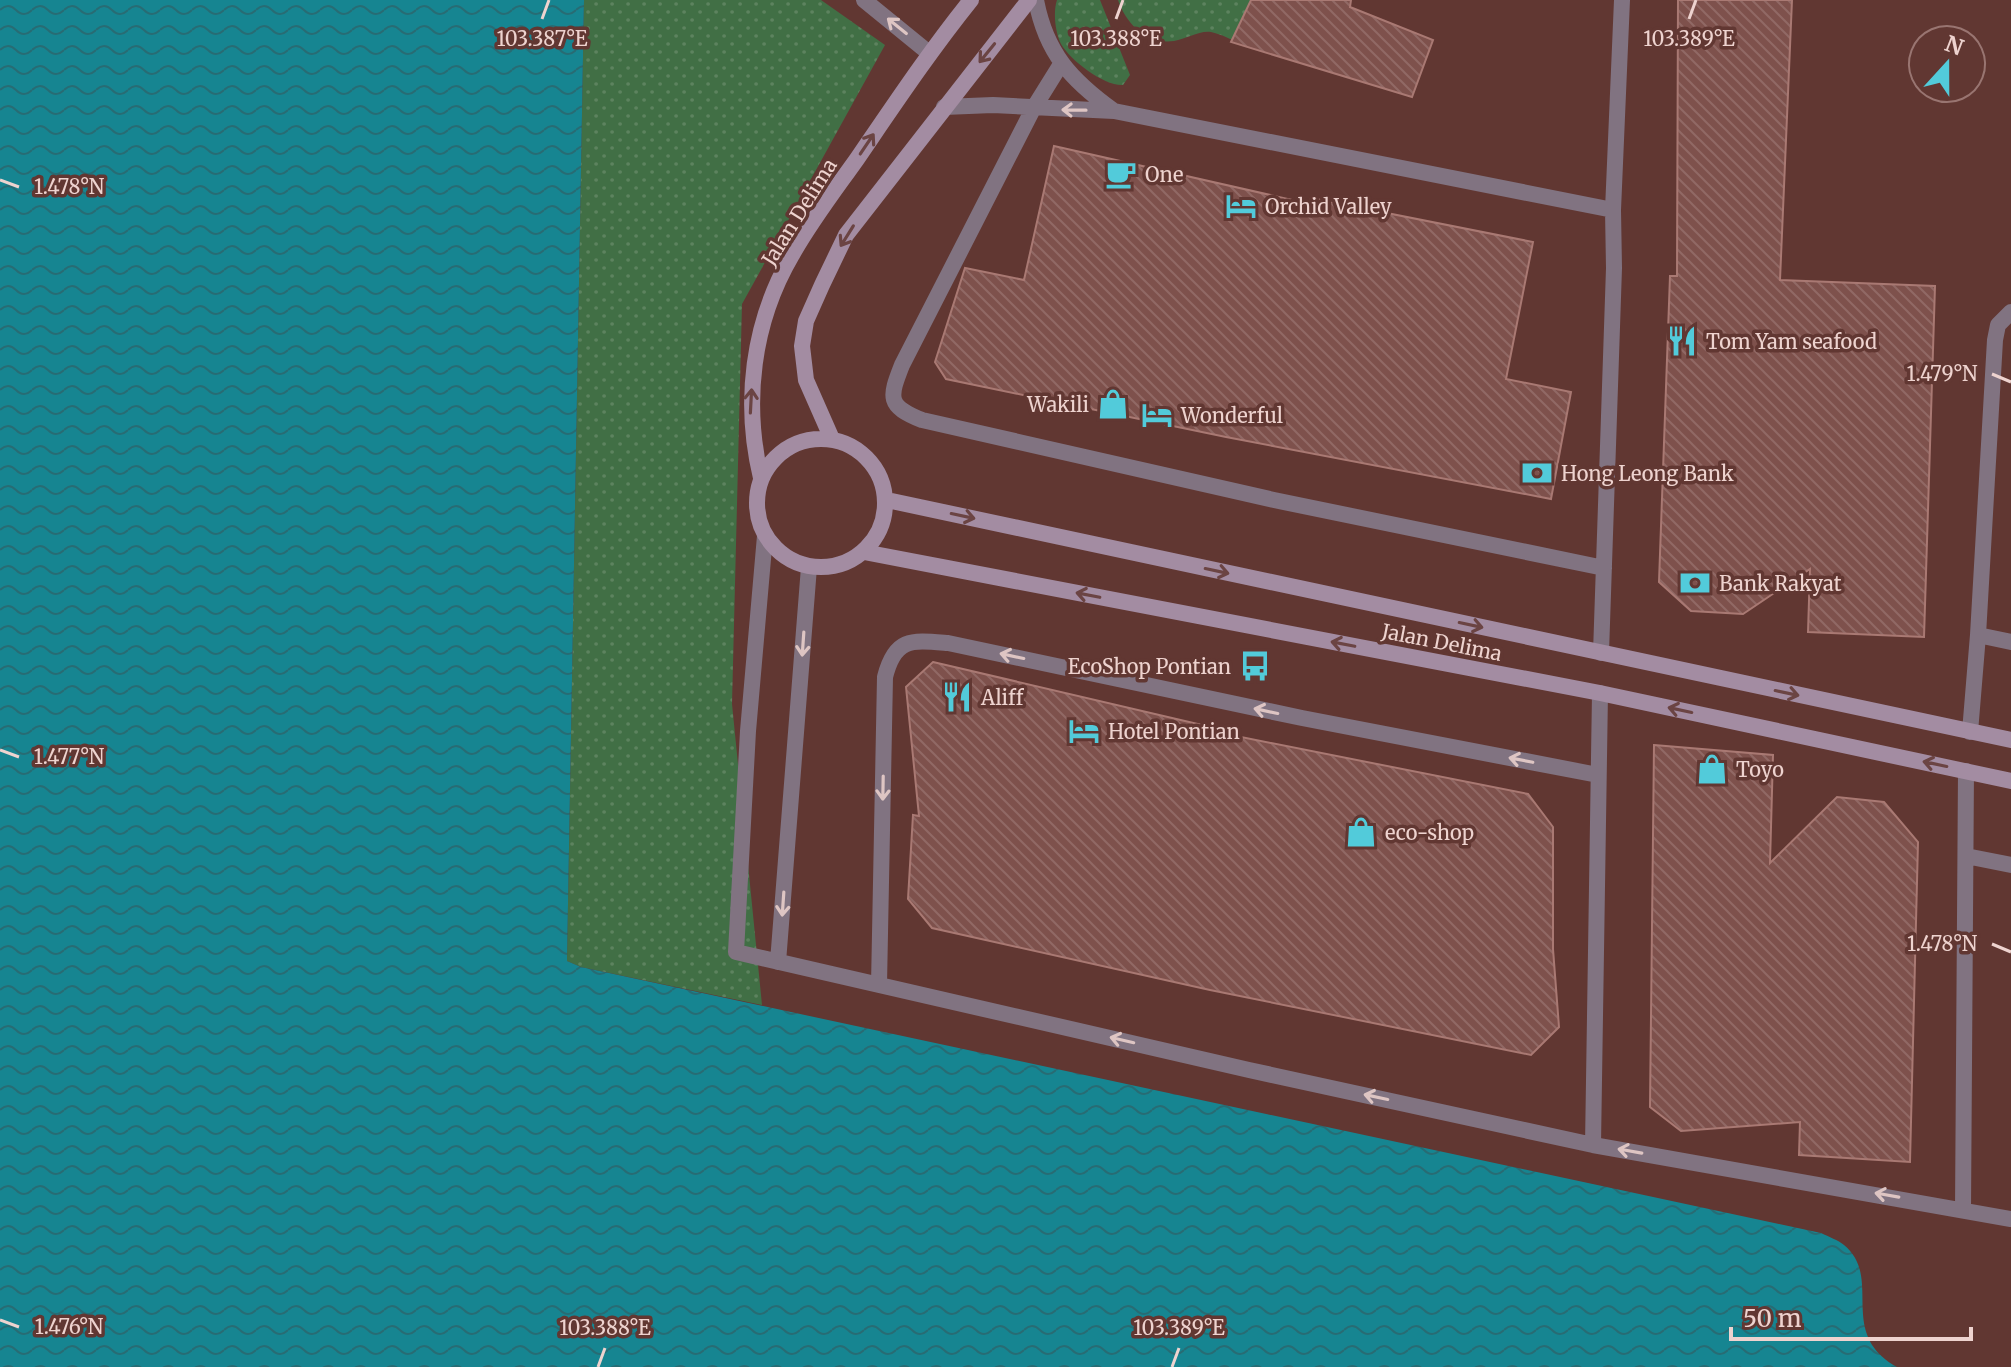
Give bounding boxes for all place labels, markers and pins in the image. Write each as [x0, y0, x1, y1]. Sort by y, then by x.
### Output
cafe icon: One [1104, 157, 1138, 191]
place label: One [1145, 162, 1183, 187]
hotel icon: Orchid Valley [1224, 189, 1258, 223]
place label: Orchid Valley [1265, 194, 1392, 219]
restaurant icon: Tom Yam seafood [1665, 324, 1699, 358]
place label: Tom Yam seafood [1706, 329, 1877, 354]
shop icon: Wakili [1096, 387, 1130, 421]
place label: Wakili [1026, 392, 1089, 417]
hotel icon: Wonderful [1140, 398, 1174, 432]
place label: Wonderful [1180, 403, 1283, 428]
bank icon: Hong Leong Bank [1520, 456, 1554, 490]
place label: Hong Leong Bank [1561, 461, 1734, 486]
bank icon: Bank Rakyat [1678, 566, 1712, 600]
place label: Bank Rakyat [1719, 571, 1842, 596]
bus stop icon: EcoShop Pontian [1238, 649, 1272, 683]
place label: EcoShop Pontian [1068, 654, 1231, 679]
restaurant icon: Aliff [940, 680, 974, 714]
place label: Aliff [980, 685, 1025, 710]
hotel icon: Hotel Pontian [1067, 714, 1101, 748]
place label: Hotel Pontian [1108, 719, 1240, 744]
shop icon: Toyo [1695, 752, 1729, 786]
place label: Toyo [1736, 757, 1784, 782]
shop icon: eco-shop [1344, 815, 1378, 849]
place label: eco-shop [1385, 820, 1474, 845]

